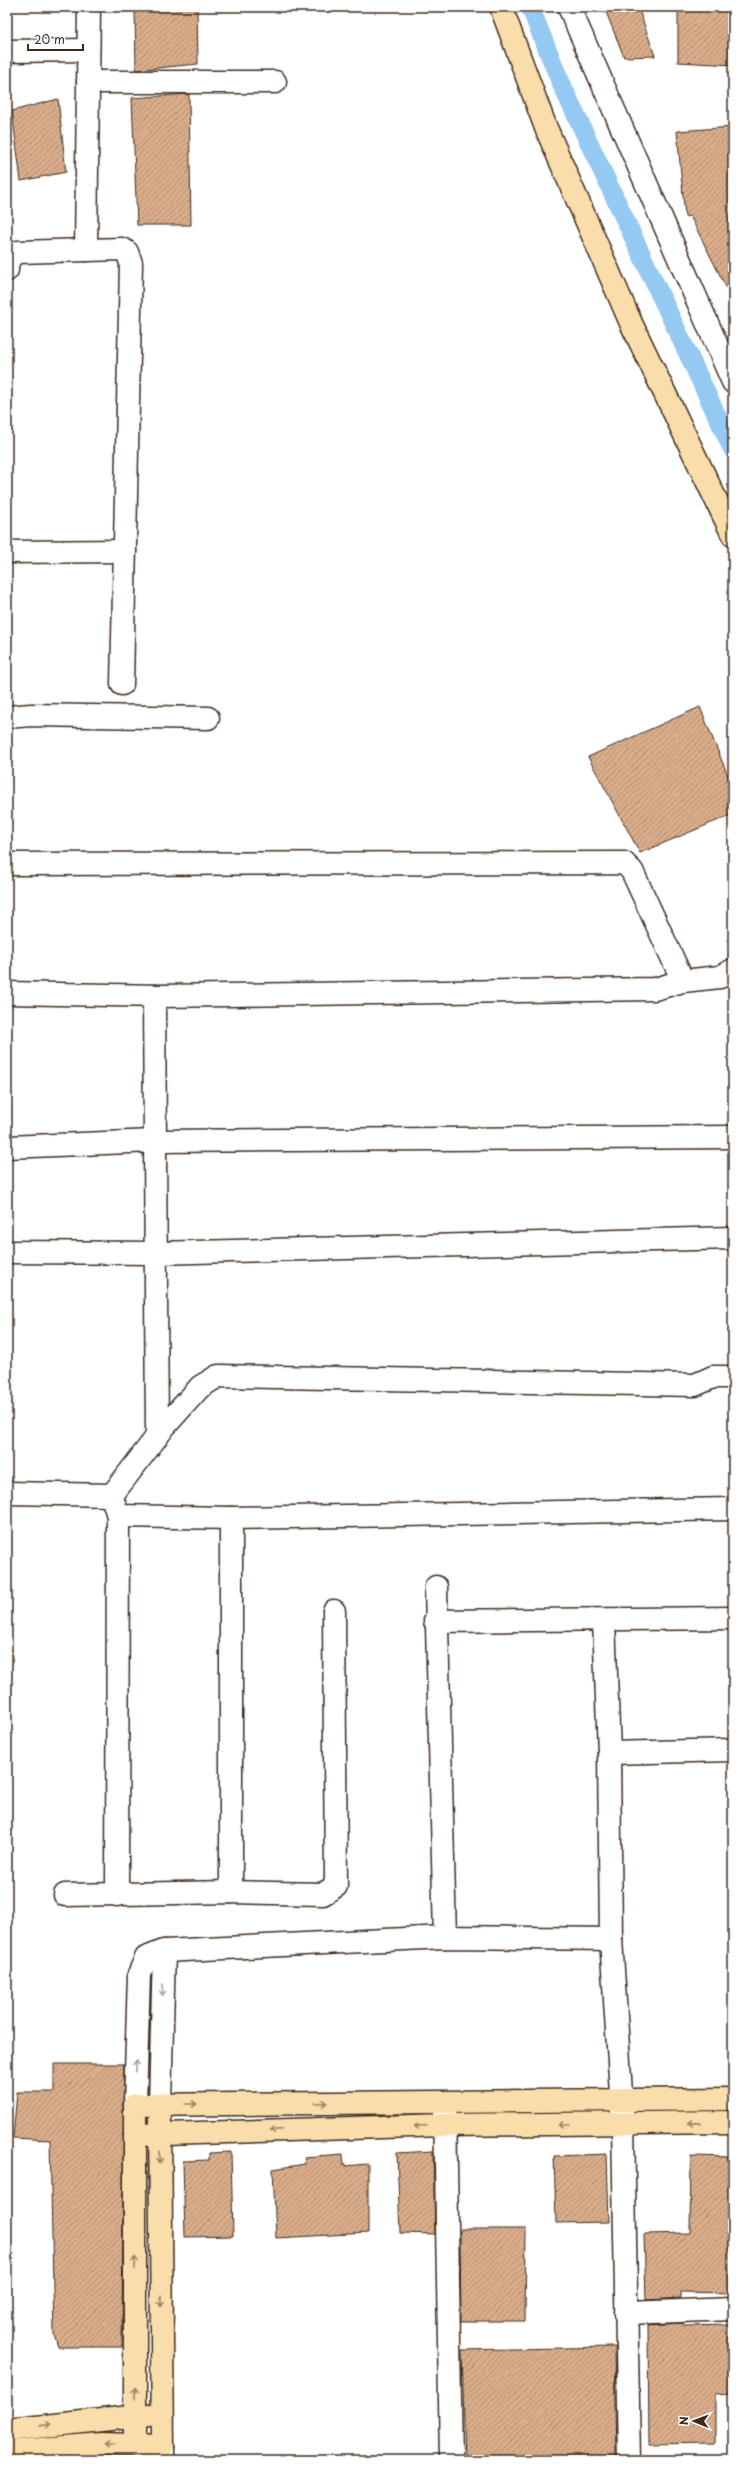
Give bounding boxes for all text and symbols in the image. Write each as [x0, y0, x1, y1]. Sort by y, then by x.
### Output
scale bar [28, 26, 83, 52]
text: 20 m [34, 30, 65, 48]
one-way arrow [159, 1983, 167, 1996]
one-way arrow [132, 2060, 140, 2073]
one-way arrow [314, 2099, 327, 2107]
one-way arrow [184, 2100, 197, 2108]
one-way arrow [688, 2119, 701, 2127]
one-way arrow [558, 2121, 571, 2129]
one-way arrow [414, 2122, 427, 2130]
one-way arrow [270, 2127, 283, 2134]
one-way arrow [156, 2150, 164, 2163]
one-way arrow [131, 2257, 139, 2270]
one-way arrow [157, 2294, 165, 2307]
one-way arrow [131, 2387, 139, 2400]
north arrow [674, 2401, 714, 2441]
text: N [675, 2416, 692, 2425]
one-way arrow [39, 2421, 52, 2429]
one-way arrow [104, 2441, 117, 2448]

